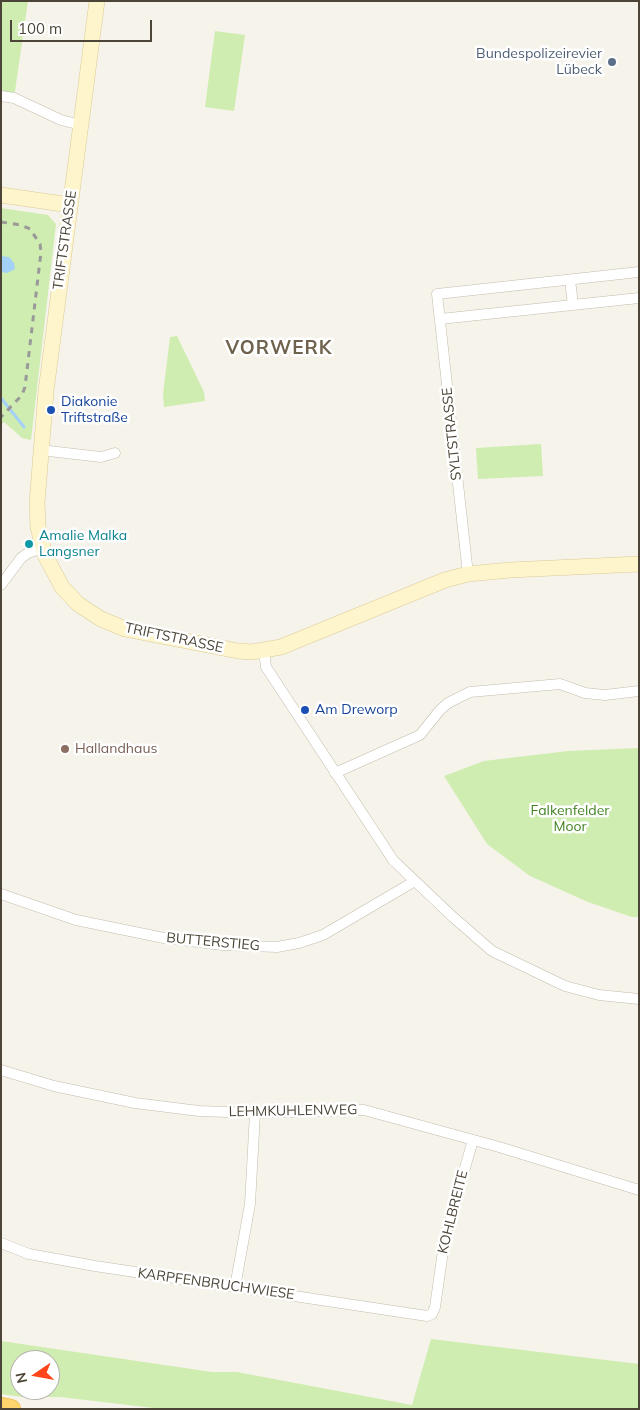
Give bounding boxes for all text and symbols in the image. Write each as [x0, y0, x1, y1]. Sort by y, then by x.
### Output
scale bar [12, 10, 155, 42]
text: 100 m [18, 19, 62, 38]
place label: Bundespolizeirevier Lübeck [476, 46, 602, 78]
marker: Bundespolizeirevier Lübeck [606, 56, 618, 68]
street label: TRIFTSTRASSE [50, 189, 80, 291]
district label: VORWERK [225, 337, 333, 359]
street label: SYLTSTRASSE [439, 387, 465, 481]
place label: Diakonie Triftstraße [61, 394, 128, 427]
marker: Diakonie Triftstraße [45, 404, 57, 416]
place label: Amalie Malka Langsner [39, 528, 127, 560]
marker: Amalie Malka Langsner [23, 538, 35, 550]
street label: TRIFTSTRASSE [123, 619, 225, 657]
place label: Am Dreworp [315, 702, 398, 718]
marker: Am Dreworp [299, 704, 311, 716]
place label: Hallandhaus [75, 741, 157, 757]
marker: Hallandhaus [59, 743, 71, 755]
park label: Falkenfelder Moor [531, 803, 609, 836]
street label: BUTTERSTIEG [166, 930, 260, 954]
street label: LEHMKUHLENWEG [229, 1101, 357, 1121]
street label: KOHLBREITE [435, 1169, 471, 1255]
street label: KARPFENBRUCHWIESE [137, 1265, 295, 1303]
north arrow [10, 1350, 60, 1400]
text: N [11, 1371, 31, 1385]

